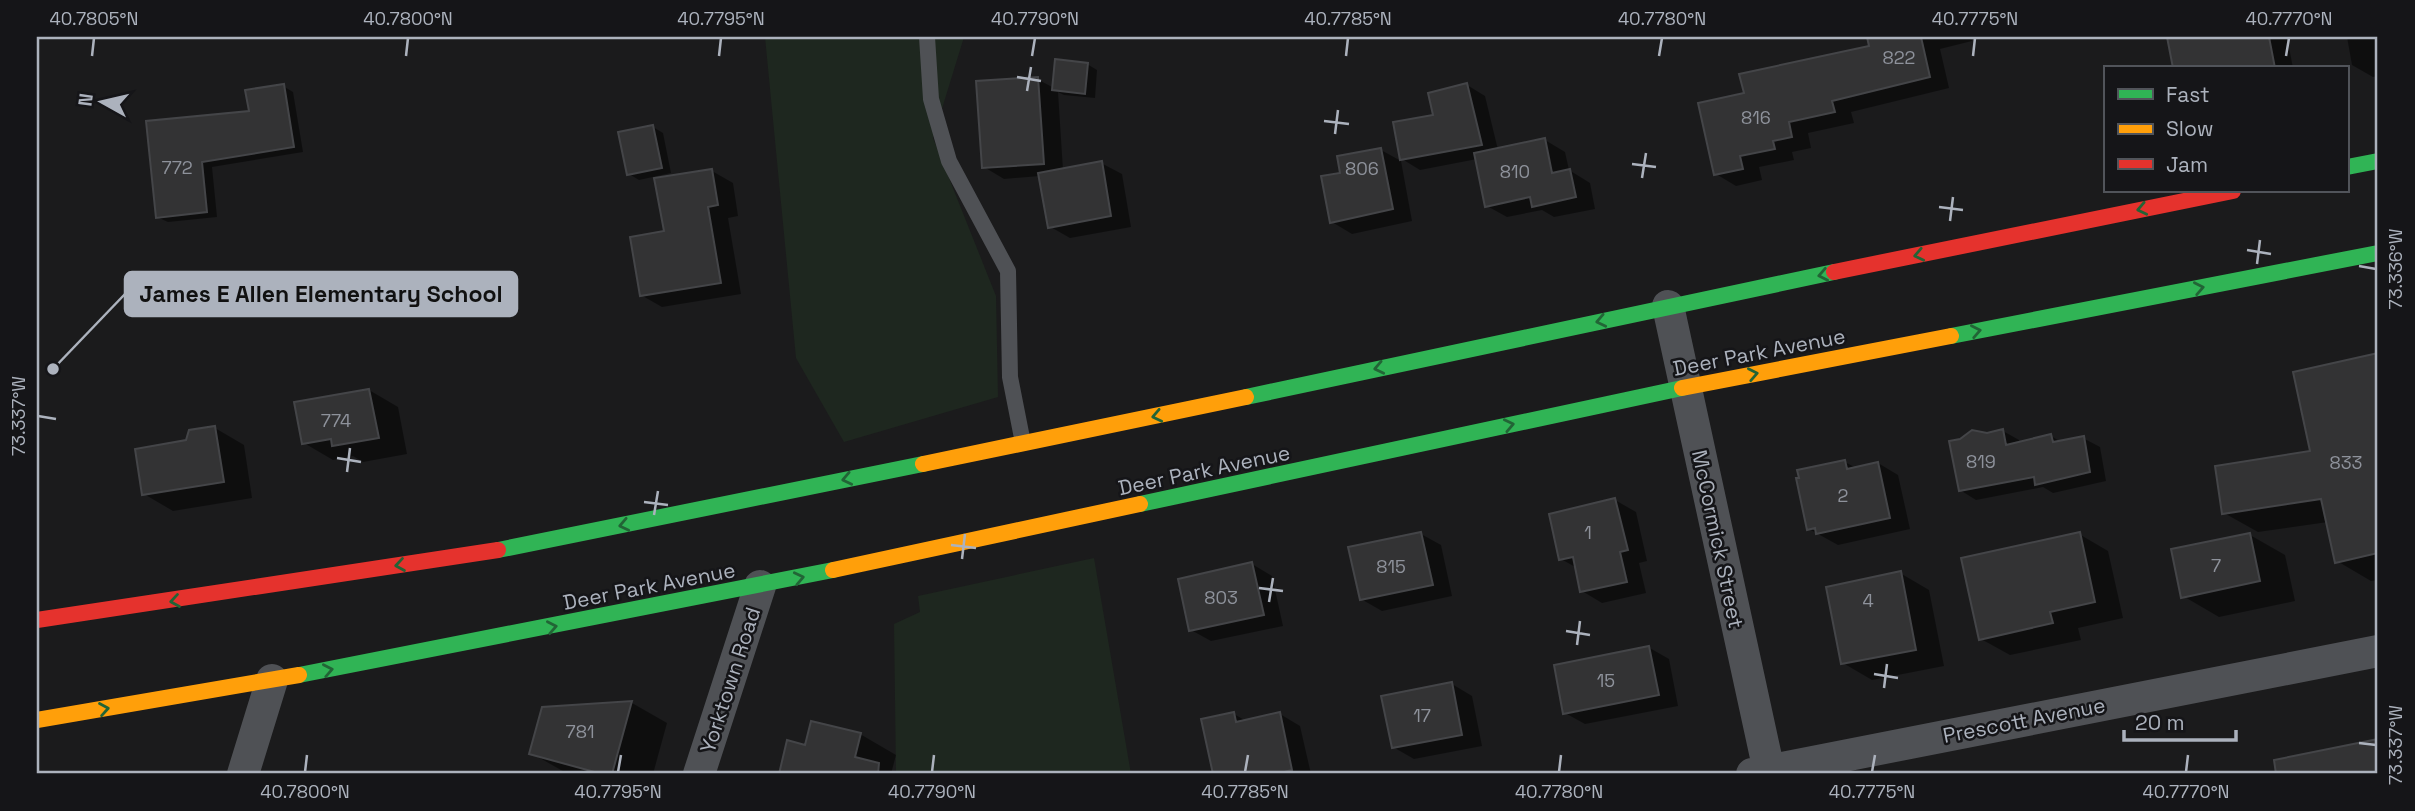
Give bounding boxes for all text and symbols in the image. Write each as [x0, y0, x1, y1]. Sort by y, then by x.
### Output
text: 40.7805°N [50, 7, 138, 30]
text: 40.7800°N [363, 7, 453, 30]
text: 40.7795°N [677, 7, 765, 30]
text: 40.7790°N [991, 7, 1079, 30]
text: 40.7785°N [1304, 7, 1392, 30]
text: 40.7780°N [1618, 7, 1706, 30]
text: 40.7775°N [1932, 7, 2018, 30]
text: 40.7770°N [2245, 7, 2333, 30]
house number: 822 [1883, 46, 1915, 69]
north arrow [66, 66, 136, 136]
legend [2104, 66, 2348, 192]
text: Fast [2166, 81, 2210, 108]
text: N [72, 92, 99, 108]
house number: 816 [1741, 106, 1771, 129]
text: Slow [2166, 115, 2214, 142]
text: Jam [2166, 151, 2208, 178]
house number: 772 [162, 156, 192, 179]
house number: 806 [1345, 157, 1379, 180]
house number: 810 [1500, 160, 1530, 183]
one-way arrow [2136, 201, 2148, 216]
text: 73.336°W [2384, 228, 2407, 309]
one-way arrow [1913, 247, 1925, 262]
one-way arrow [1817, 266, 1829, 281]
callout: James E Allen Elementary School [125, 272, 517, 316]
text: James E Allen Elementary School [139, 279, 503, 309]
one-way arrow [2193, 281, 2205, 296]
one-way arrow [1595, 312, 1607, 327]
street label: Deer Park Avenue [1671, 322, 1847, 382]
one-way arrow [1970, 324, 1982, 339]
one-way arrow [1373, 360, 1385, 375]
one-way arrow [1746, 368, 1758, 383]
text: 73.337°W [7, 376, 30, 456]
one-way arrow [1151, 408, 1163, 423]
house number: 774 [321, 409, 351, 432]
one-way arrow [1503, 419, 1515, 434]
street label: Deer Park Avenue [1116, 439, 1292, 501]
street label: McCormick Street [1686, 447, 1750, 631]
house number: 819 [1966, 450, 1996, 473]
house number: 833 [2330, 451, 2362, 474]
one-way arrow [841, 470, 853, 485]
house number: 2 [1838, 484, 1848, 507]
one-way arrow [618, 517, 630, 532]
house number: 1 [1584, 521, 1592, 544]
house number: 7 [2211, 554, 2221, 577]
house number: 815 [1376, 555, 1406, 578]
street label: Deer Park Avenue [561, 556, 737, 616]
one-way arrow [394, 557, 406, 572]
one-way arrow [793, 572, 805, 587]
house number: 803 [1204, 586, 1238, 609]
house number: 4 [1862, 589, 1874, 612]
one-way arrow [169, 593, 181, 608]
street label: Yorktown Road [694, 604, 766, 756]
one-way arrow [546, 620, 558, 635]
one-way arrow [322, 663, 334, 678]
house number: 15 [1597, 669, 1615, 692]
street label: Prescott Avenue [1940, 691, 2108, 749]
scale bar [2124, 699, 2236, 743]
one-way arrow [98, 702, 110, 717]
house number: 17 [1413, 704, 1431, 727]
text: 73.337°W [2384, 705, 2407, 785]
text: 20 m [2135, 709, 2185, 736]
house number: 781 [566, 720, 594, 743]
text: 40.7800°N [260, 780, 350, 803]
text: 40.7795°N [574, 780, 662, 803]
text: 40.7790°N [888, 780, 976, 803]
text: 40.7785°N [1201, 780, 1289, 803]
text: 40.7780°N [1515, 780, 1603, 803]
text: 40.7775°N [1829, 780, 1915, 803]
text: 40.7770°N [2142, 780, 2230, 803]

